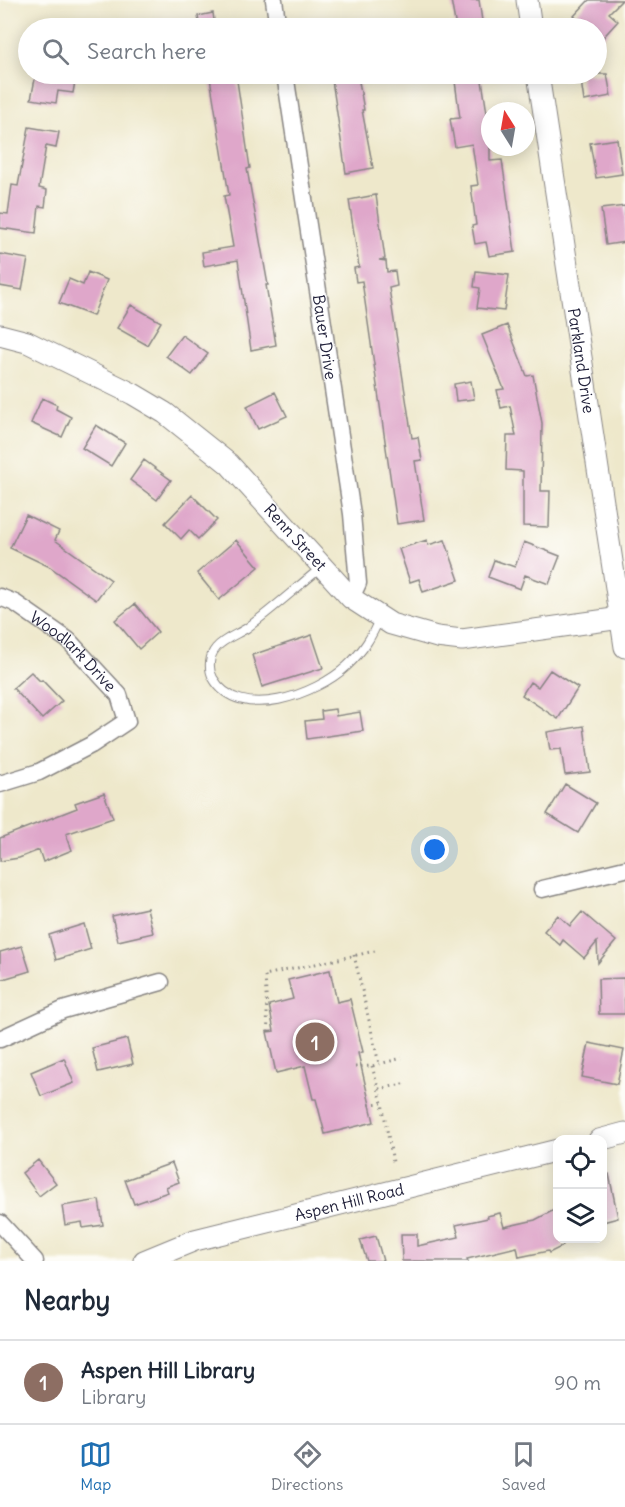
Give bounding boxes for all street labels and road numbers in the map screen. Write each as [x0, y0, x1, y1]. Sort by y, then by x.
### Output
street label: Bauer Drive [309, 293, 341, 381]
street label: Parkland Drive [564, 307, 599, 415]
street label: Renn Street [260, 500, 332, 575]
street label: Woodlark Drive [26, 607, 121, 696]
street label: Aspen Hill Road [292, 1179, 406, 1225]

